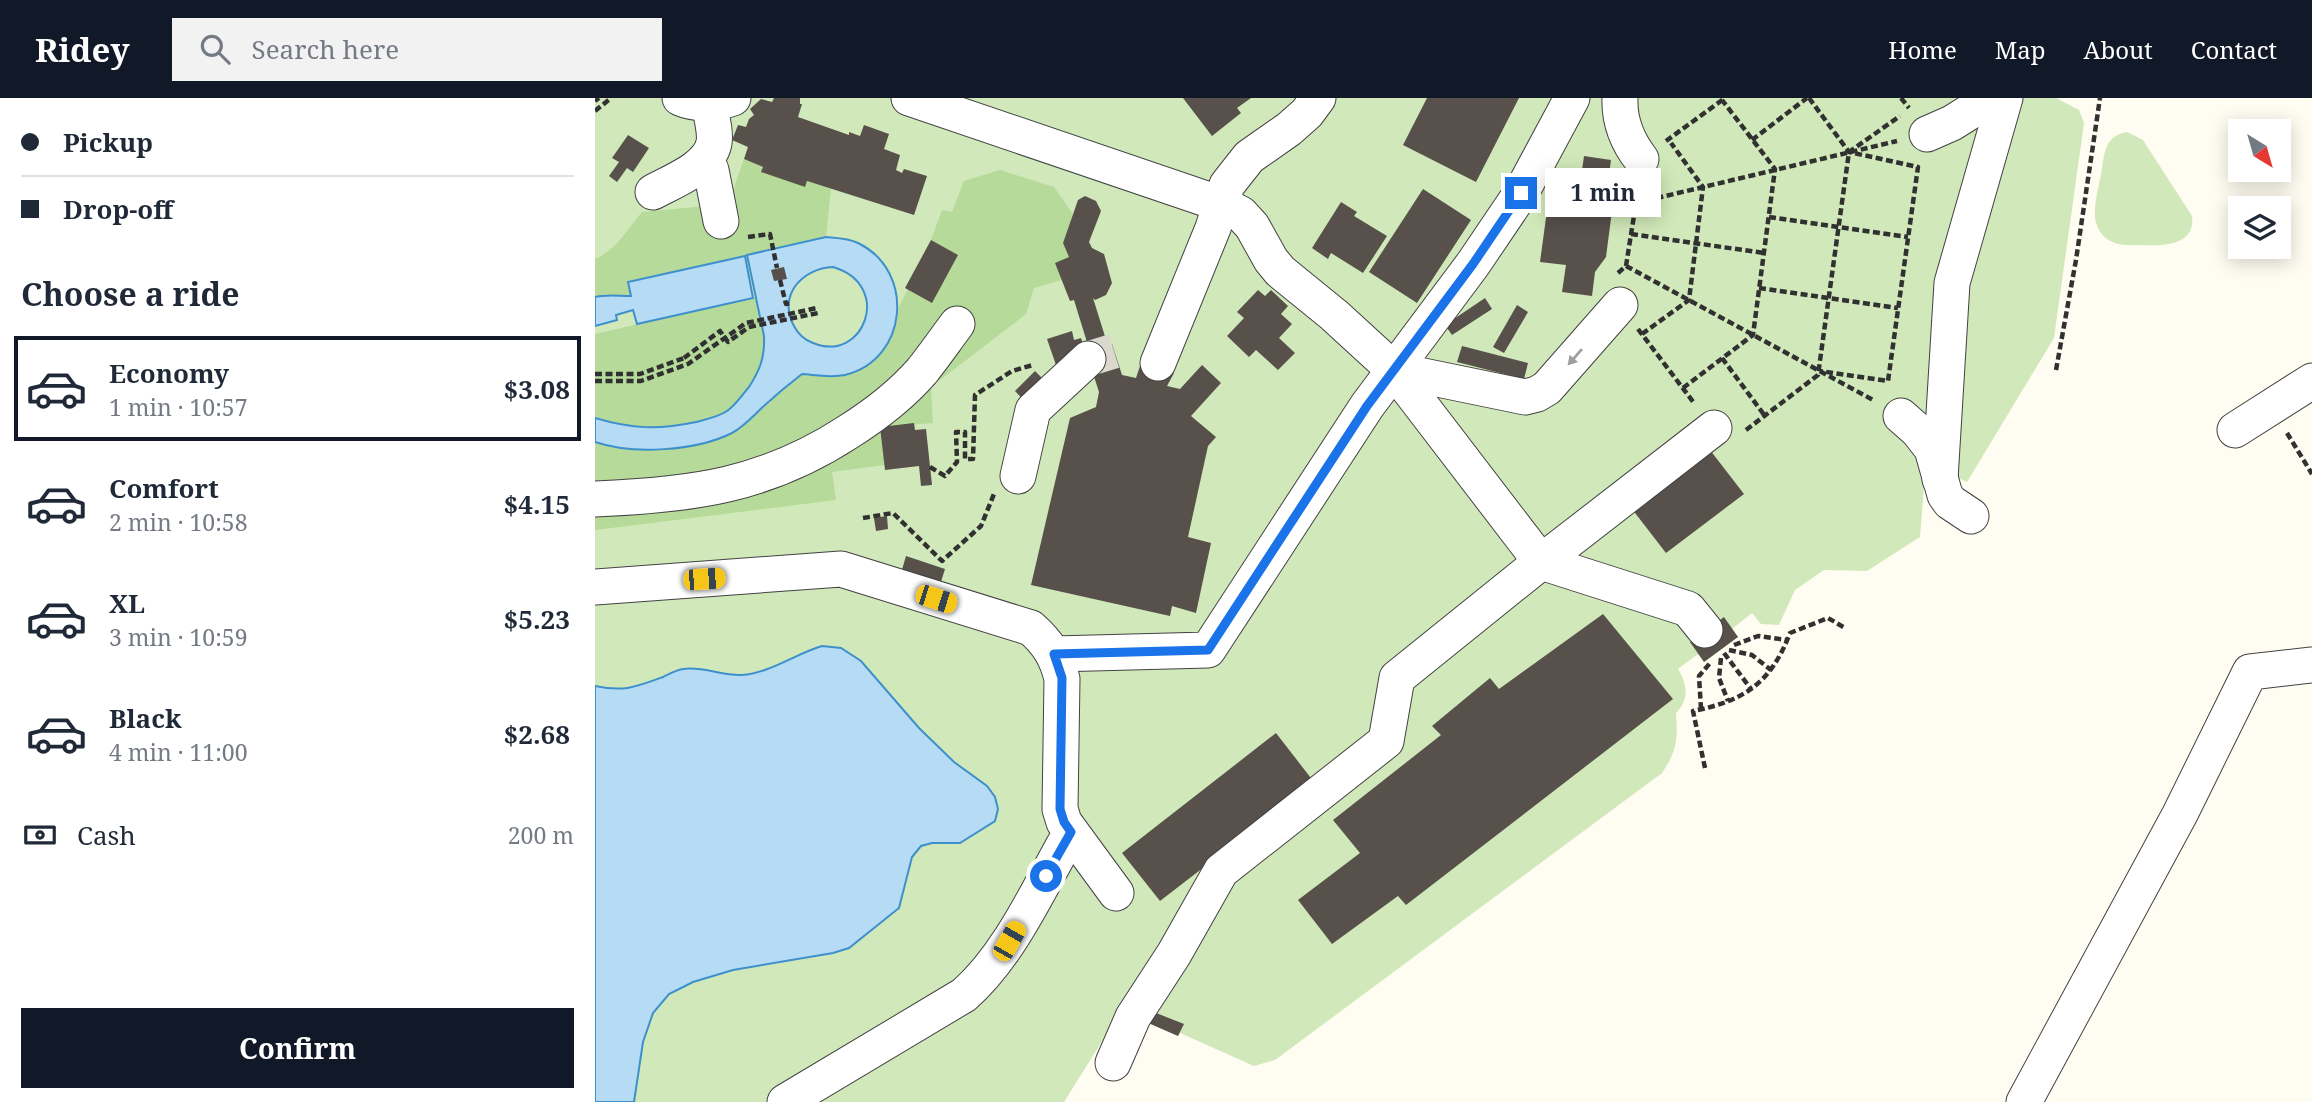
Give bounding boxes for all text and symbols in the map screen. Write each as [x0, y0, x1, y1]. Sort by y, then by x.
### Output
search box [172, 18, 662, 81]
text: Ridey [35, 27, 130, 72]
icon: search [196, 30, 234, 68]
text: Search here [252, 31, 399, 67]
text: Home [1888, 33, 1957, 66]
text: Map [1995, 33, 2046, 66]
text: About [2084, 33, 2153, 66]
text: Contact [2191, 33, 2277, 66]
north arrow [2228, 119, 2291, 182]
map controls [2228, 119, 2291, 259]
text: Pickup [63, 124, 153, 160]
callout: 1 min [1545, 168, 1661, 217]
text: 1 min [1570, 176, 1636, 208]
route end [1505, 177, 1537, 209]
text: Drop-off [63, 191, 173, 227]
button: layers [2228, 196, 2291, 259]
text: Choose a ride [21, 272, 240, 315]
one-way arrow [1568, 348, 1583, 365]
text: Economy [109, 355, 229, 391]
icon: car [25, 357, 88, 420]
text: $3.08 [504, 371, 570, 407]
text: 1 min · 10:57 [109, 391, 247, 423]
text: Comfort [109, 470, 219, 506]
icon: car [25, 472, 88, 535]
text: $4.15 [504, 486, 570, 522]
text: 2 min · 10:58 [109, 506, 247, 538]
car [683, 567, 726, 591]
car [913, 583, 960, 615]
text: XL [109, 585, 145, 621]
icon: car [25, 587, 88, 650]
text: $5.23 [504, 601, 570, 637]
text: 3 min · 10:59 [109, 621, 247, 653]
text: Black [109, 700, 182, 736]
icon: car [25, 702, 88, 765]
text: $2.68 [504, 716, 570, 752]
text: 4 min · 11:00 [109, 736, 247, 768]
icon: cash [21, 816, 59, 854]
text: Cash [77, 817, 136, 853]
text: 200 m [508, 819, 574, 851]
route start [1030, 860, 1062, 892]
car [990, 918, 1029, 964]
button: Confirm [21, 1008, 574, 1088]

